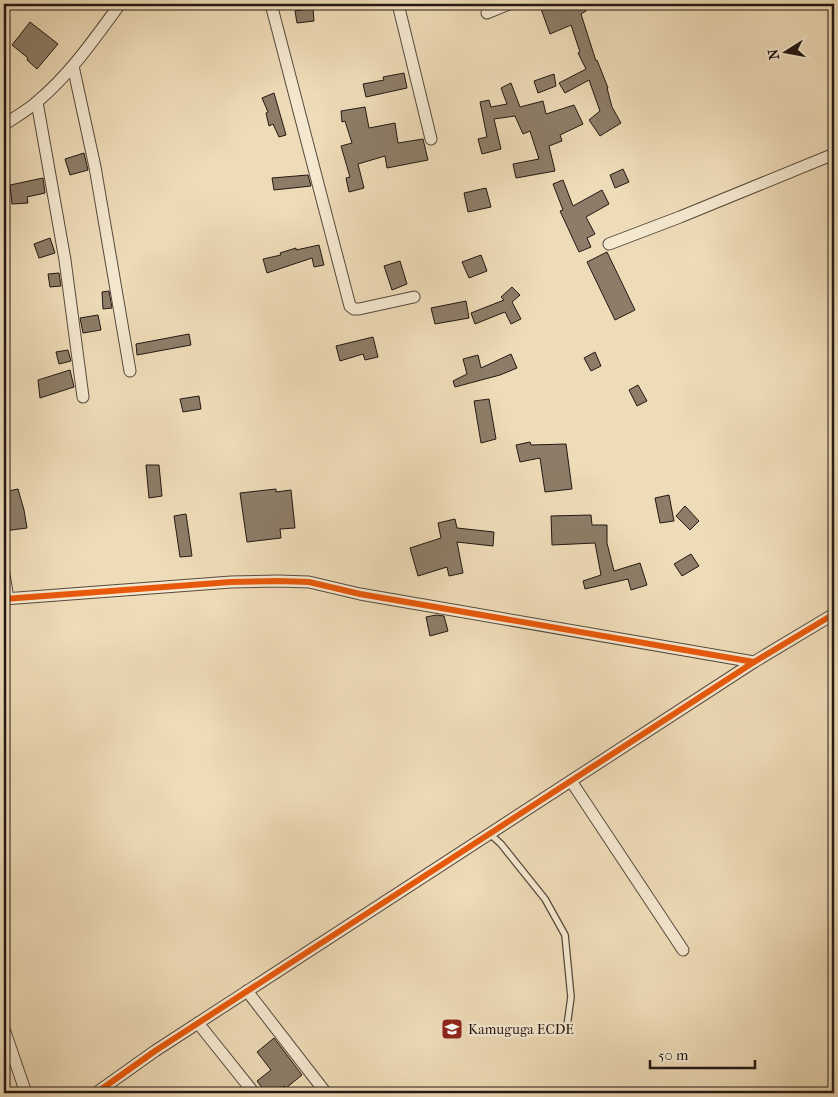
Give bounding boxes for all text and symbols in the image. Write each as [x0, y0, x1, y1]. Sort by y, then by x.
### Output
north arrow [760, 28, 810, 78]
text: N [764, 47, 783, 61]
school or university icon: Kamuguga ECDE [440, 1017, 464, 1041]
place label: Kamuguga ECDE [468, 1021, 574, 1038]
scale bar [650, 1037, 756, 1069]
text: 50 m [658, 1046, 689, 1064]

